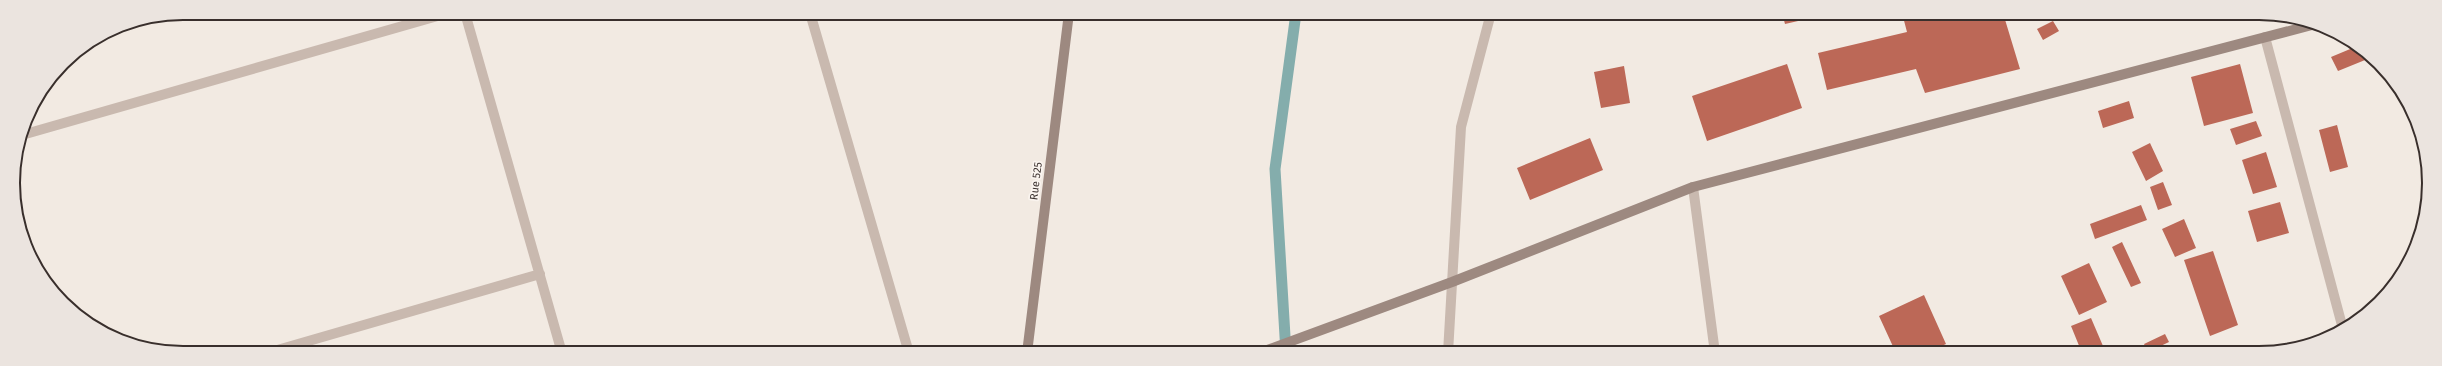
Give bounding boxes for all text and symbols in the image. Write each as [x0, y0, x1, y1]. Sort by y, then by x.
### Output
street label: Rue 525 [1027, 161, 1045, 201]

